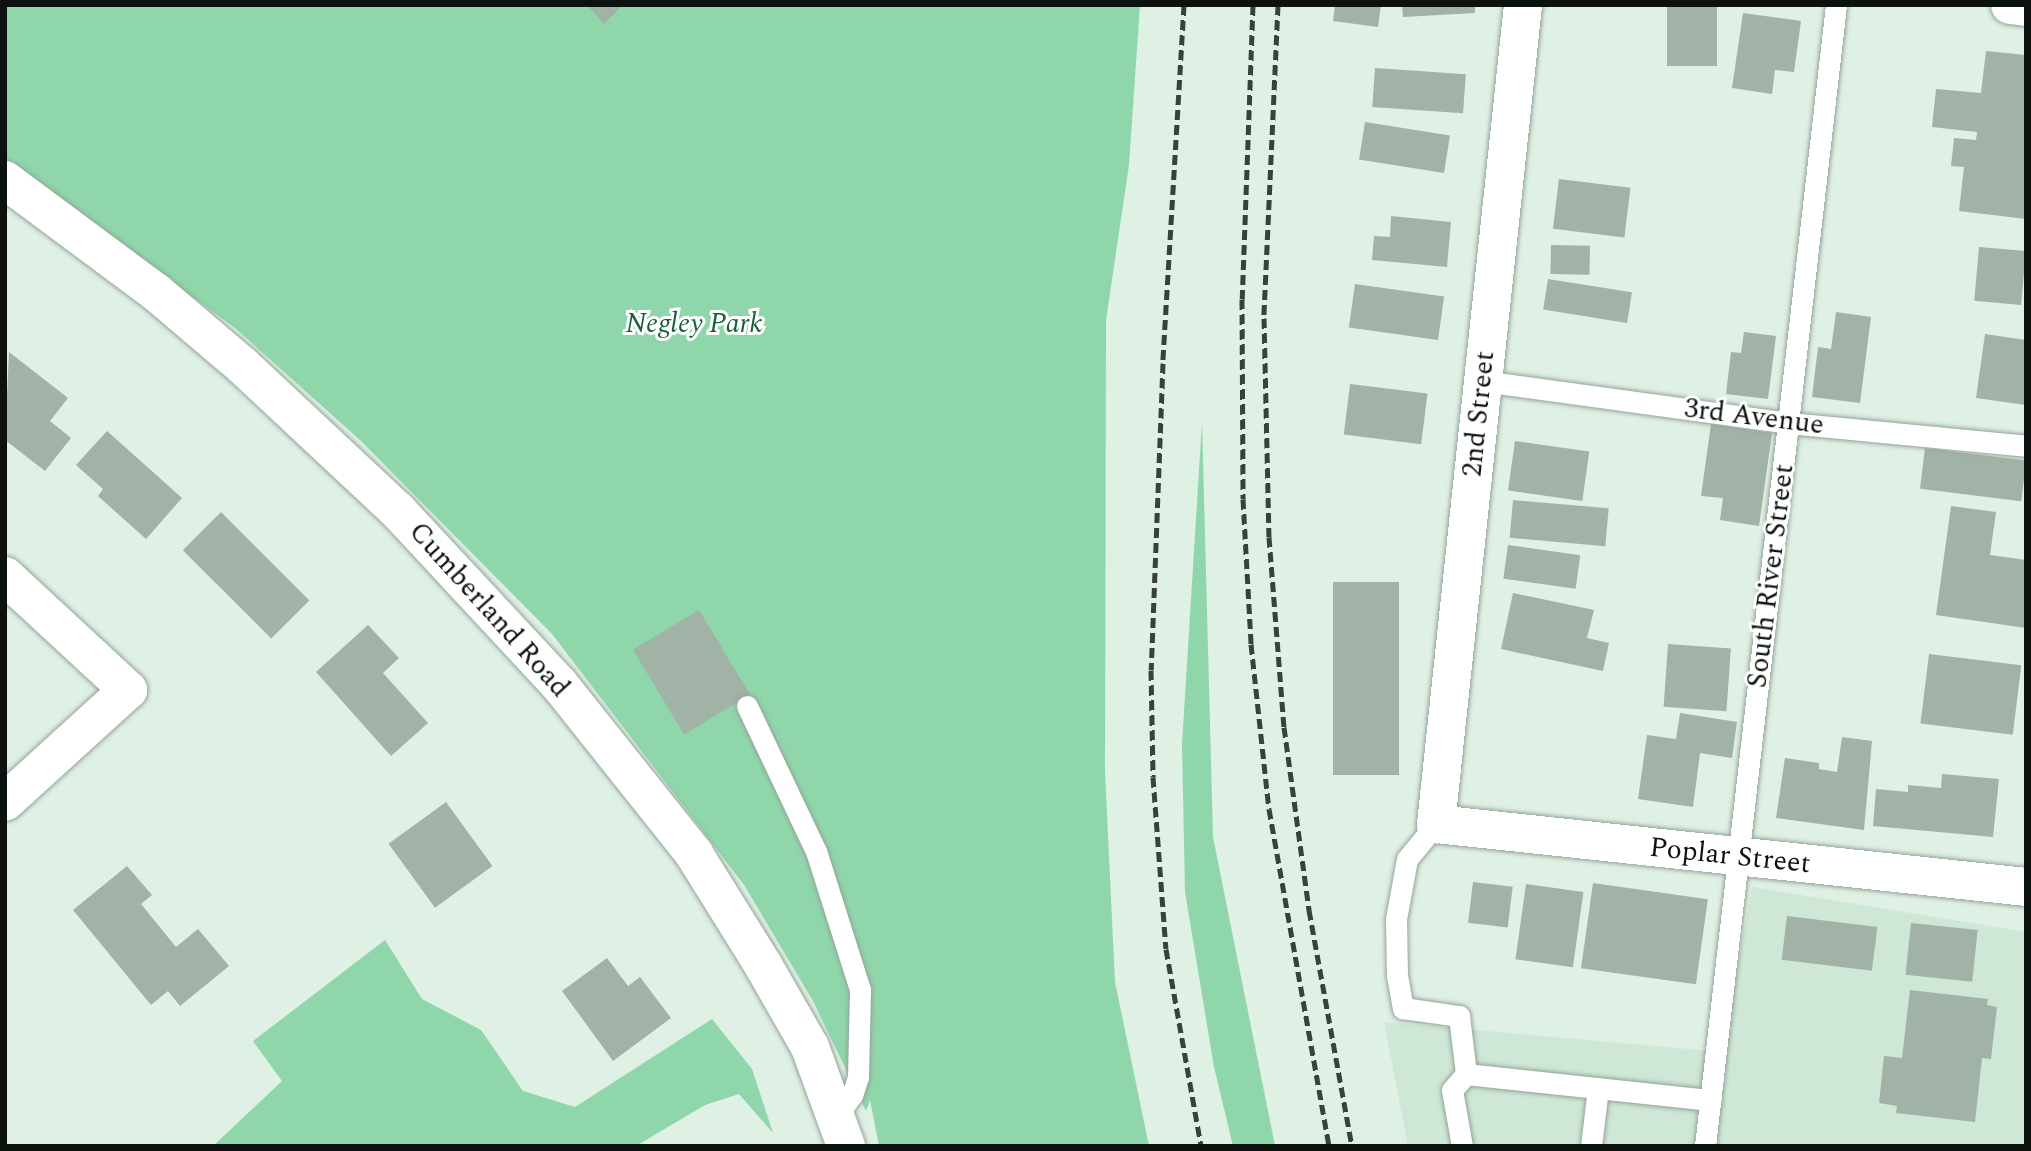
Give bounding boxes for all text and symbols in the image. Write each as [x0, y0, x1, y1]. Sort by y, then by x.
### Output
park label: Negley Park [625, 307, 763, 341]
street label: 2nd Street [1456, 349, 1502, 479]
street label: 3rd Avenue [1682, 392, 1826, 442]
street label: South River Street [1741, 462, 1801, 690]
street label: Cumberland Road [401, 515, 577, 705]
street label: Poplar Street [1648, 831, 1812, 881]

